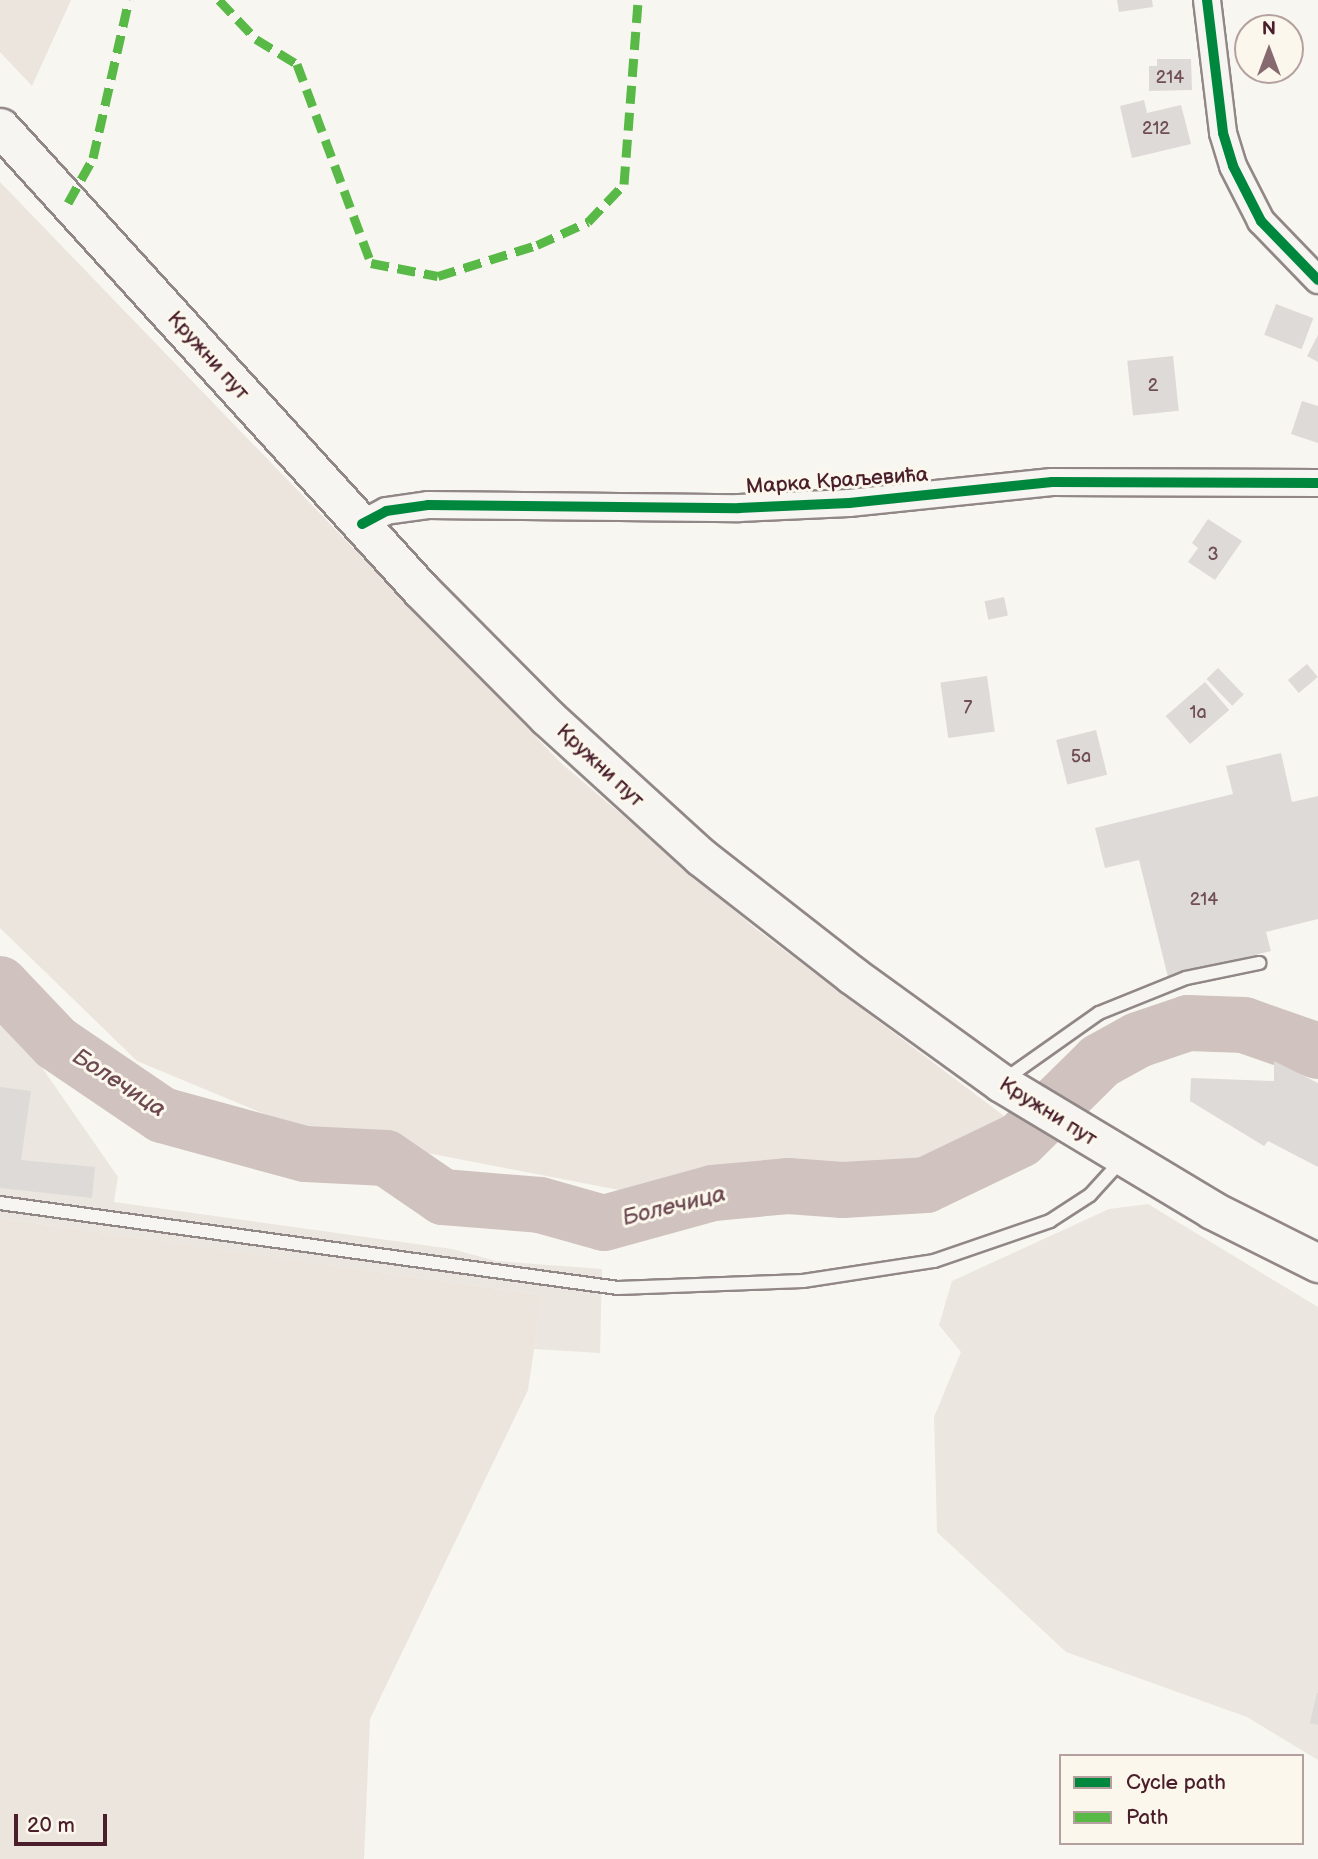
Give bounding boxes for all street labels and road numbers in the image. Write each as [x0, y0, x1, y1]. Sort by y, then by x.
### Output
street label: Кружни пут [162, 306, 254, 406]
street label: Марка Краљевића [745, 462, 929, 500]
street label: Кружни пут [551, 719, 649, 813]
street label: Кружни пут [994, 1072, 1102, 1152]

